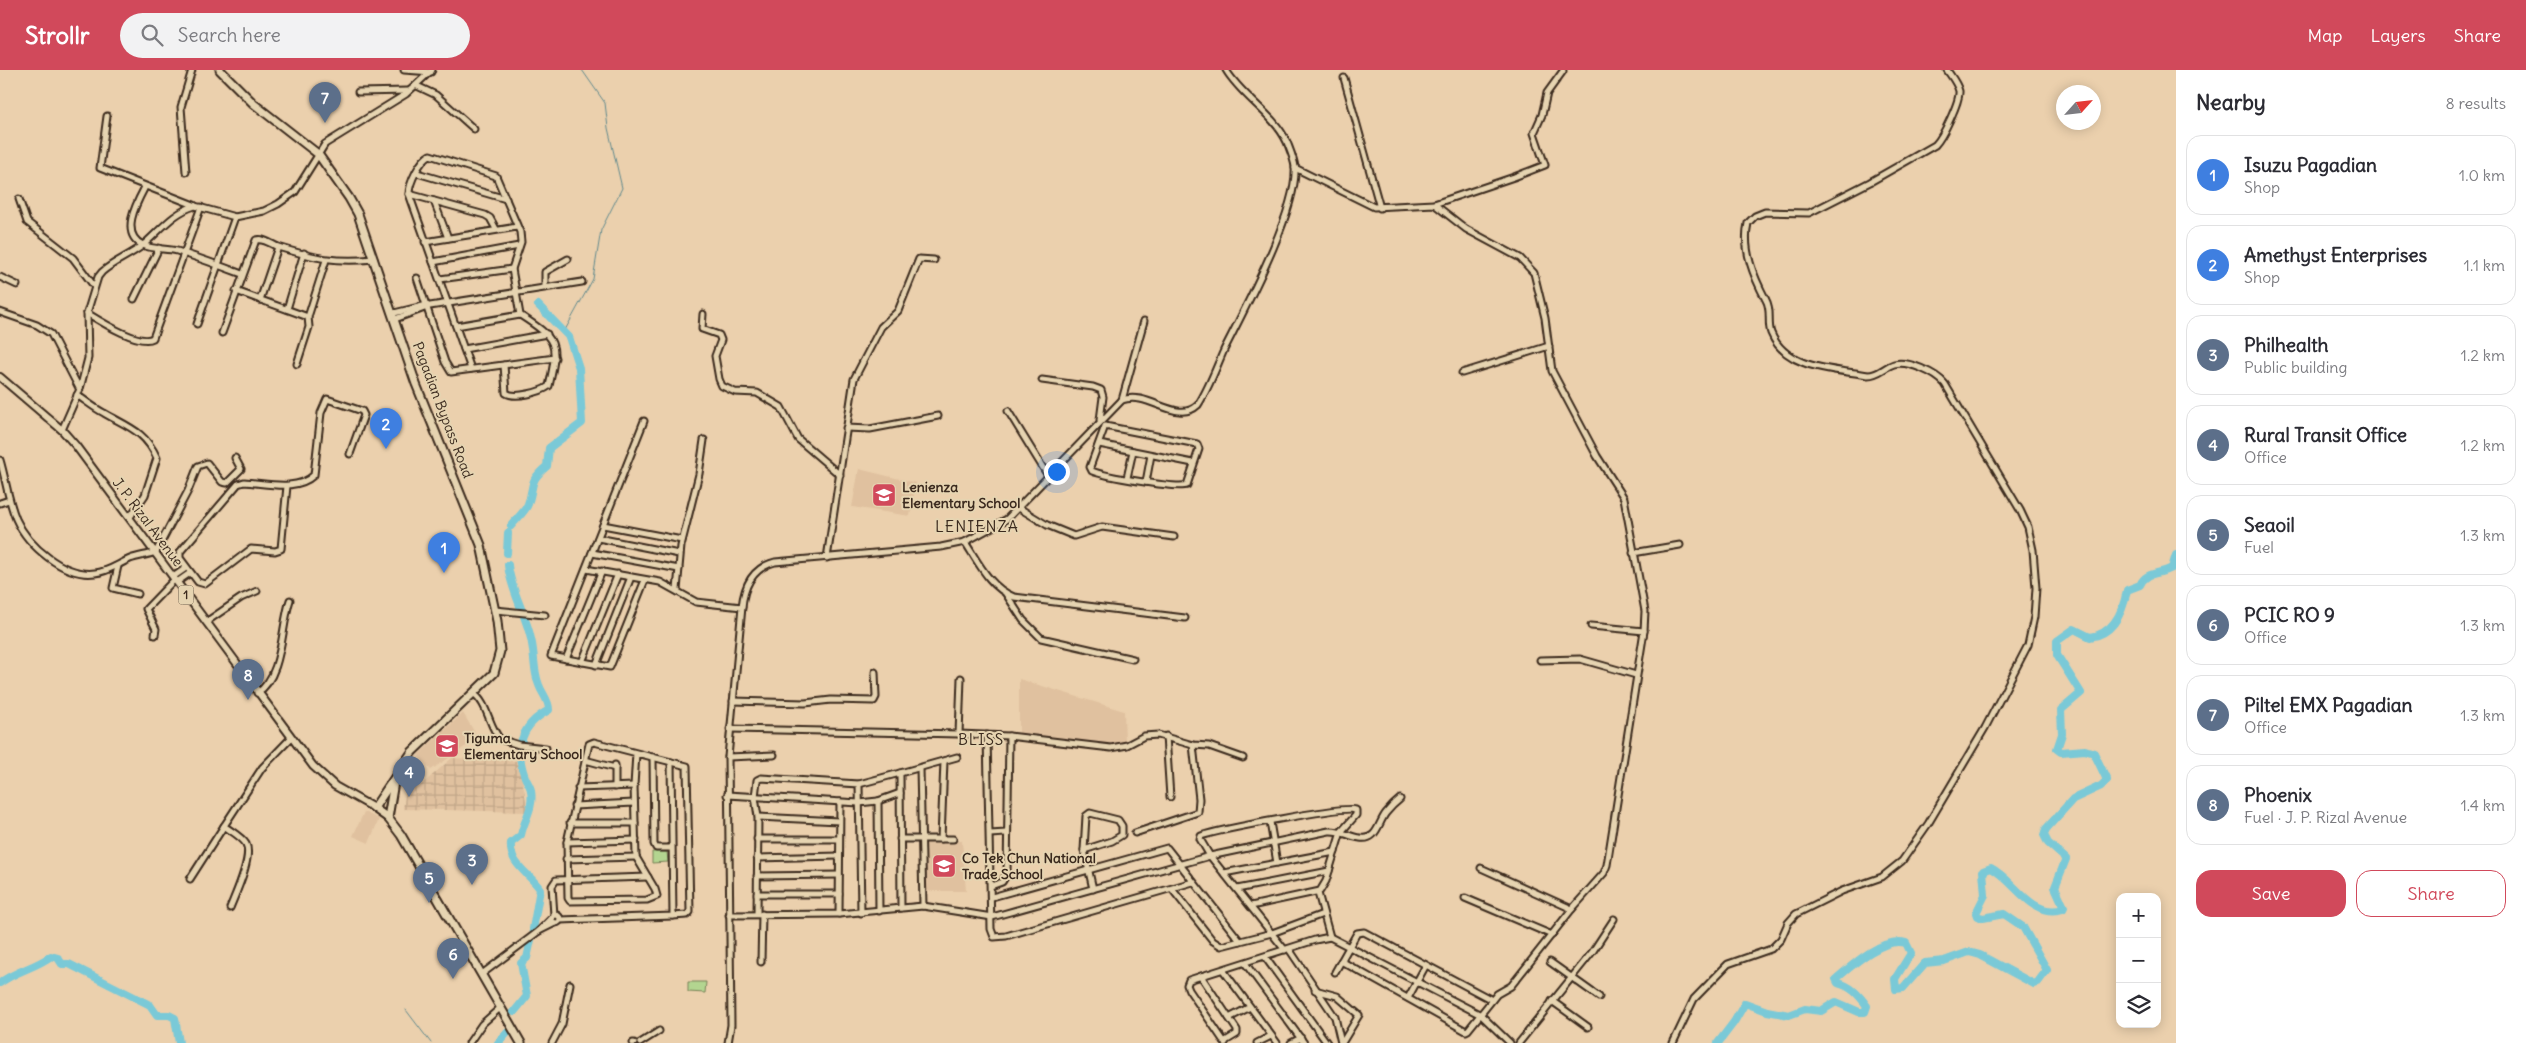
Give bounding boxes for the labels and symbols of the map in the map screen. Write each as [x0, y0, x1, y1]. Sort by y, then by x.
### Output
pin: 7 [309, 82, 341, 123]
north arrow [2056, 85, 2101, 130]
street label: Pagadian Bypass Road [409, 339, 477, 481]
pin: 2 [370, 408, 402, 449]
your location [1044, 459, 1070, 485]
street label: J. P. Rizal Avenue [109, 474, 187, 570]
place label: Lenienza Elementary School [902, 478, 1020, 512]
school or university icon: Lenienza Elementary School [871, 482, 897, 508]
district label: LENIENZA [935, 516, 1019, 536]
pin: 1 [428, 532, 460, 573]
road number: 1 [178, 586, 194, 604]
pin: 8 [232, 659, 264, 700]
place label: Tiguma Elementary School [464, 729, 582, 763]
district label: BLISS [958, 730, 1004, 749]
school or university icon: Tiguma Elementary School [434, 733, 460, 759]
pin: 4 [393, 756, 425, 797]
pin: 3 [456, 844, 488, 885]
place label: Co Tek Chun National Trade School [962, 849, 1096, 883]
school or university icon: Co Tek Chun National Trade School [931, 853, 957, 879]
pin: 5 [413, 862, 445, 903]
pin: 6 [437, 938, 469, 979]

